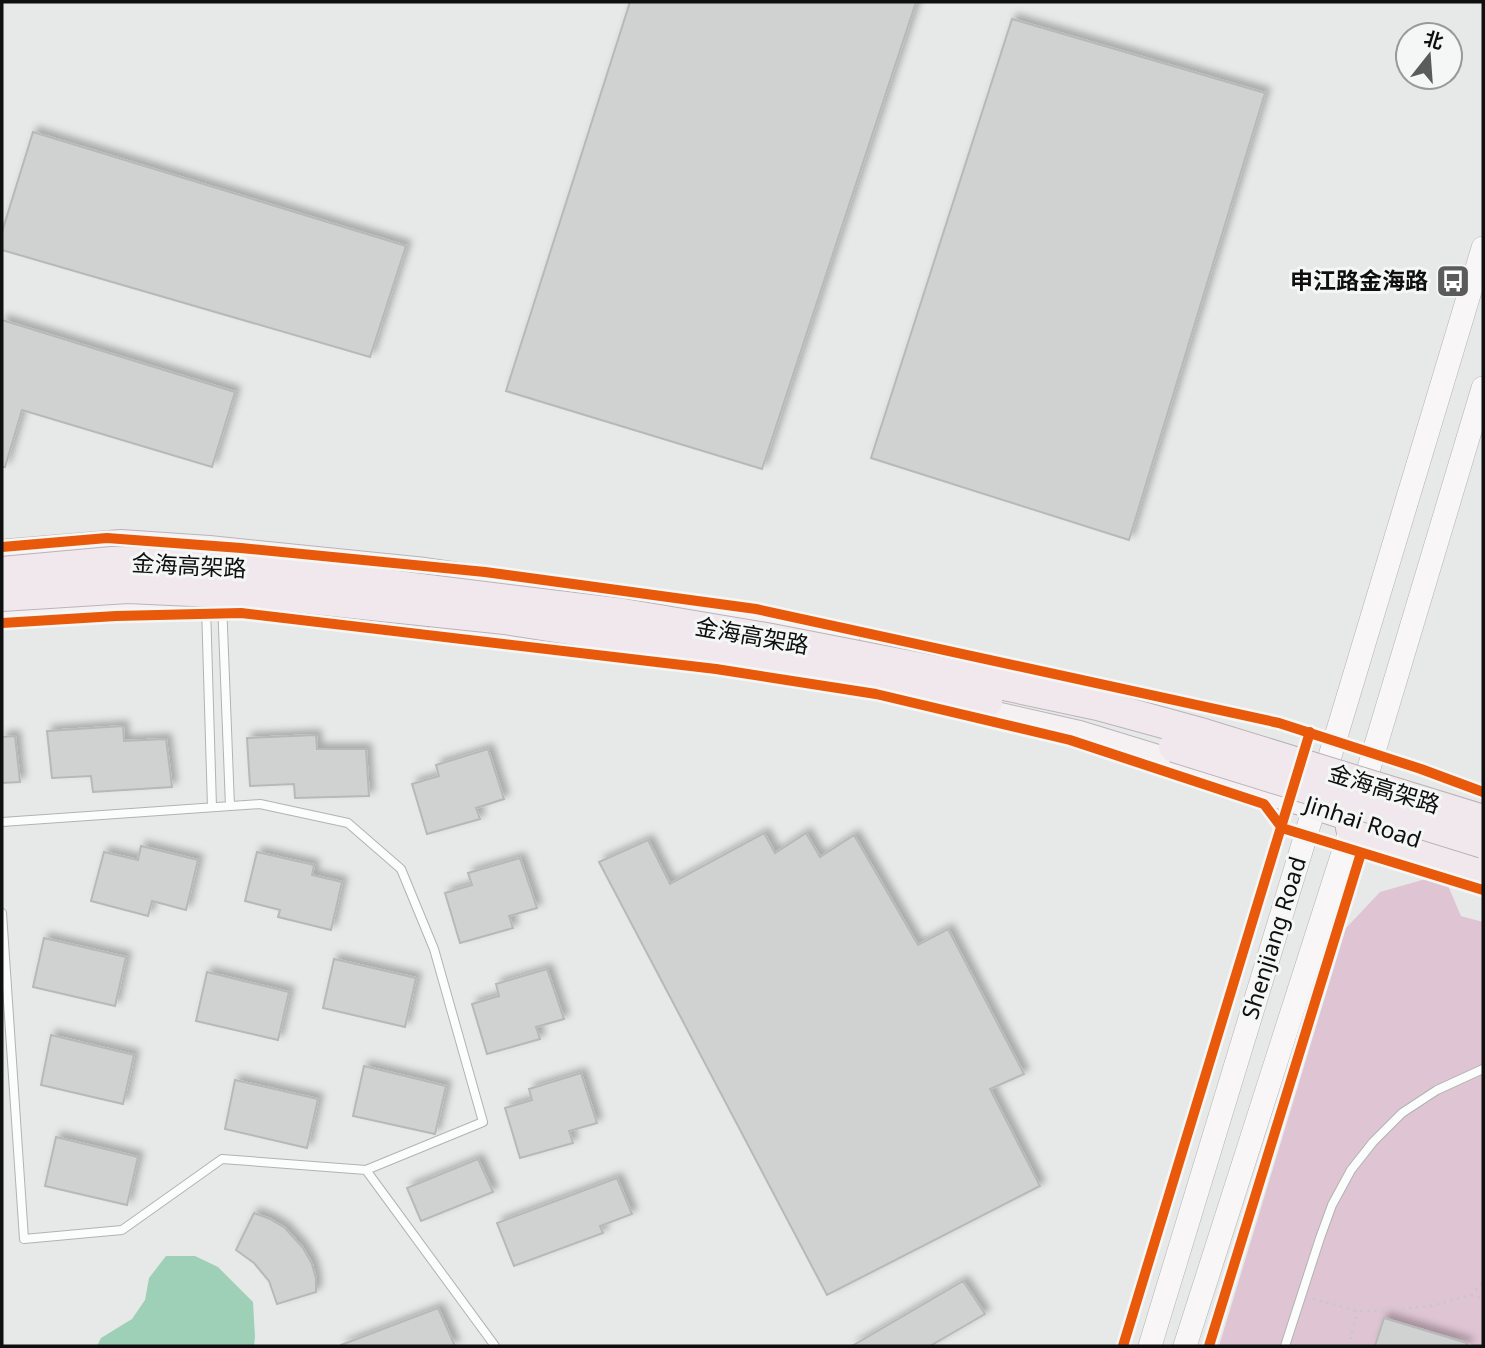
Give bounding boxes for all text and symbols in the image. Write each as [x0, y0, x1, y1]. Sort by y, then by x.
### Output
north arrow [1394, 21, 1464, 91]
text: 北 [1421, 25, 1447, 55]
bus stop icon: 申江路金海路 [1434, 262, 1472, 300]
place label: 申江路金海路 [1290, 264, 1428, 296]
street label: 金海高架路 [131, 546, 247, 584]
street label: 金海高架路 [693, 609, 812, 661]
street label: 金海高架路 [1325, 756, 1444, 820]
street label: Jinhai Road [1299, 787, 1426, 855]
street label: Shenjiang Road [1233, 853, 1313, 1023]

